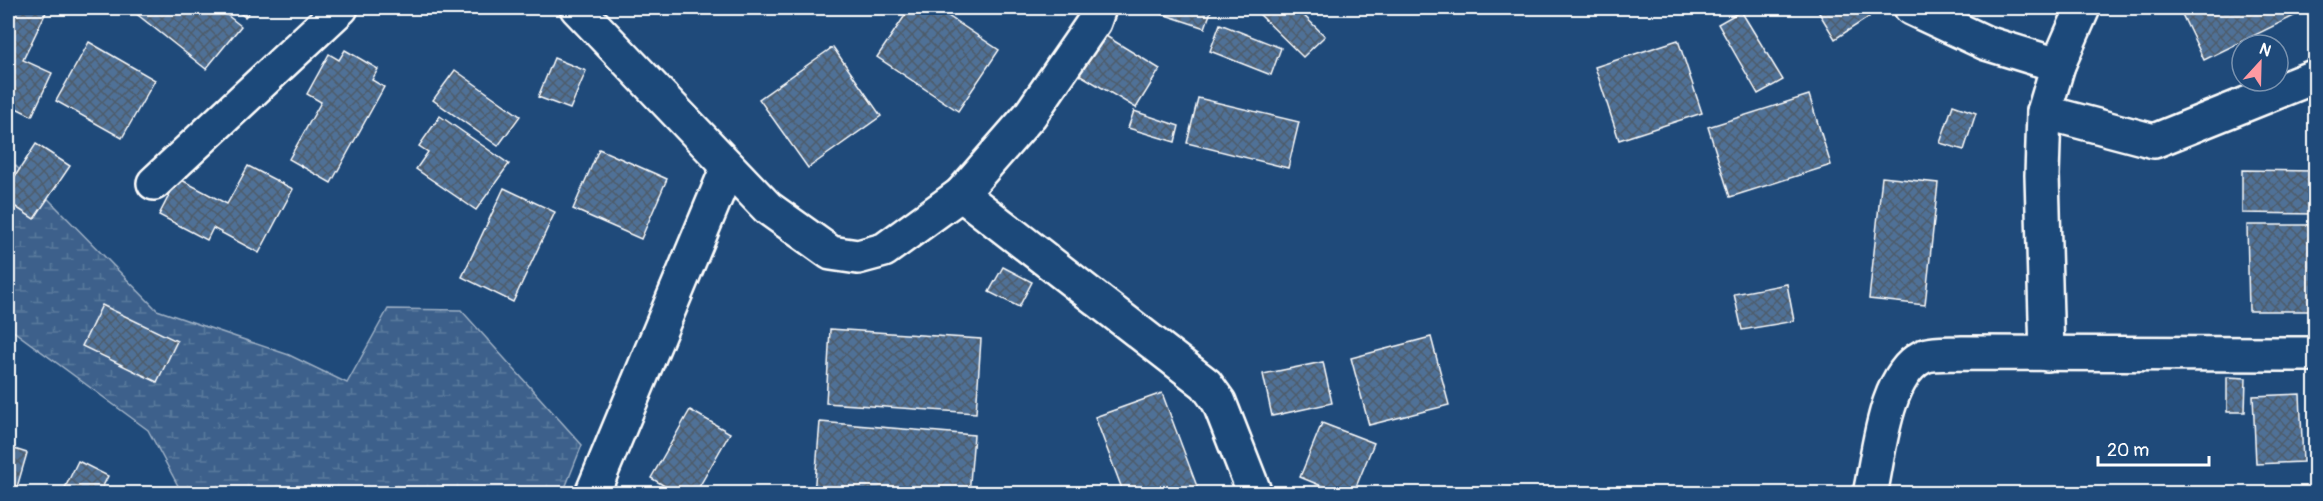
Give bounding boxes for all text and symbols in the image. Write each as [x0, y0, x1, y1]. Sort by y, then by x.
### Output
north arrow [2230, 33, 2290, 93]
text: N [2256, 39, 2274, 61]
scale bar [2098, 429, 2209, 467]
text: 20 m [2107, 439, 2149, 462]

